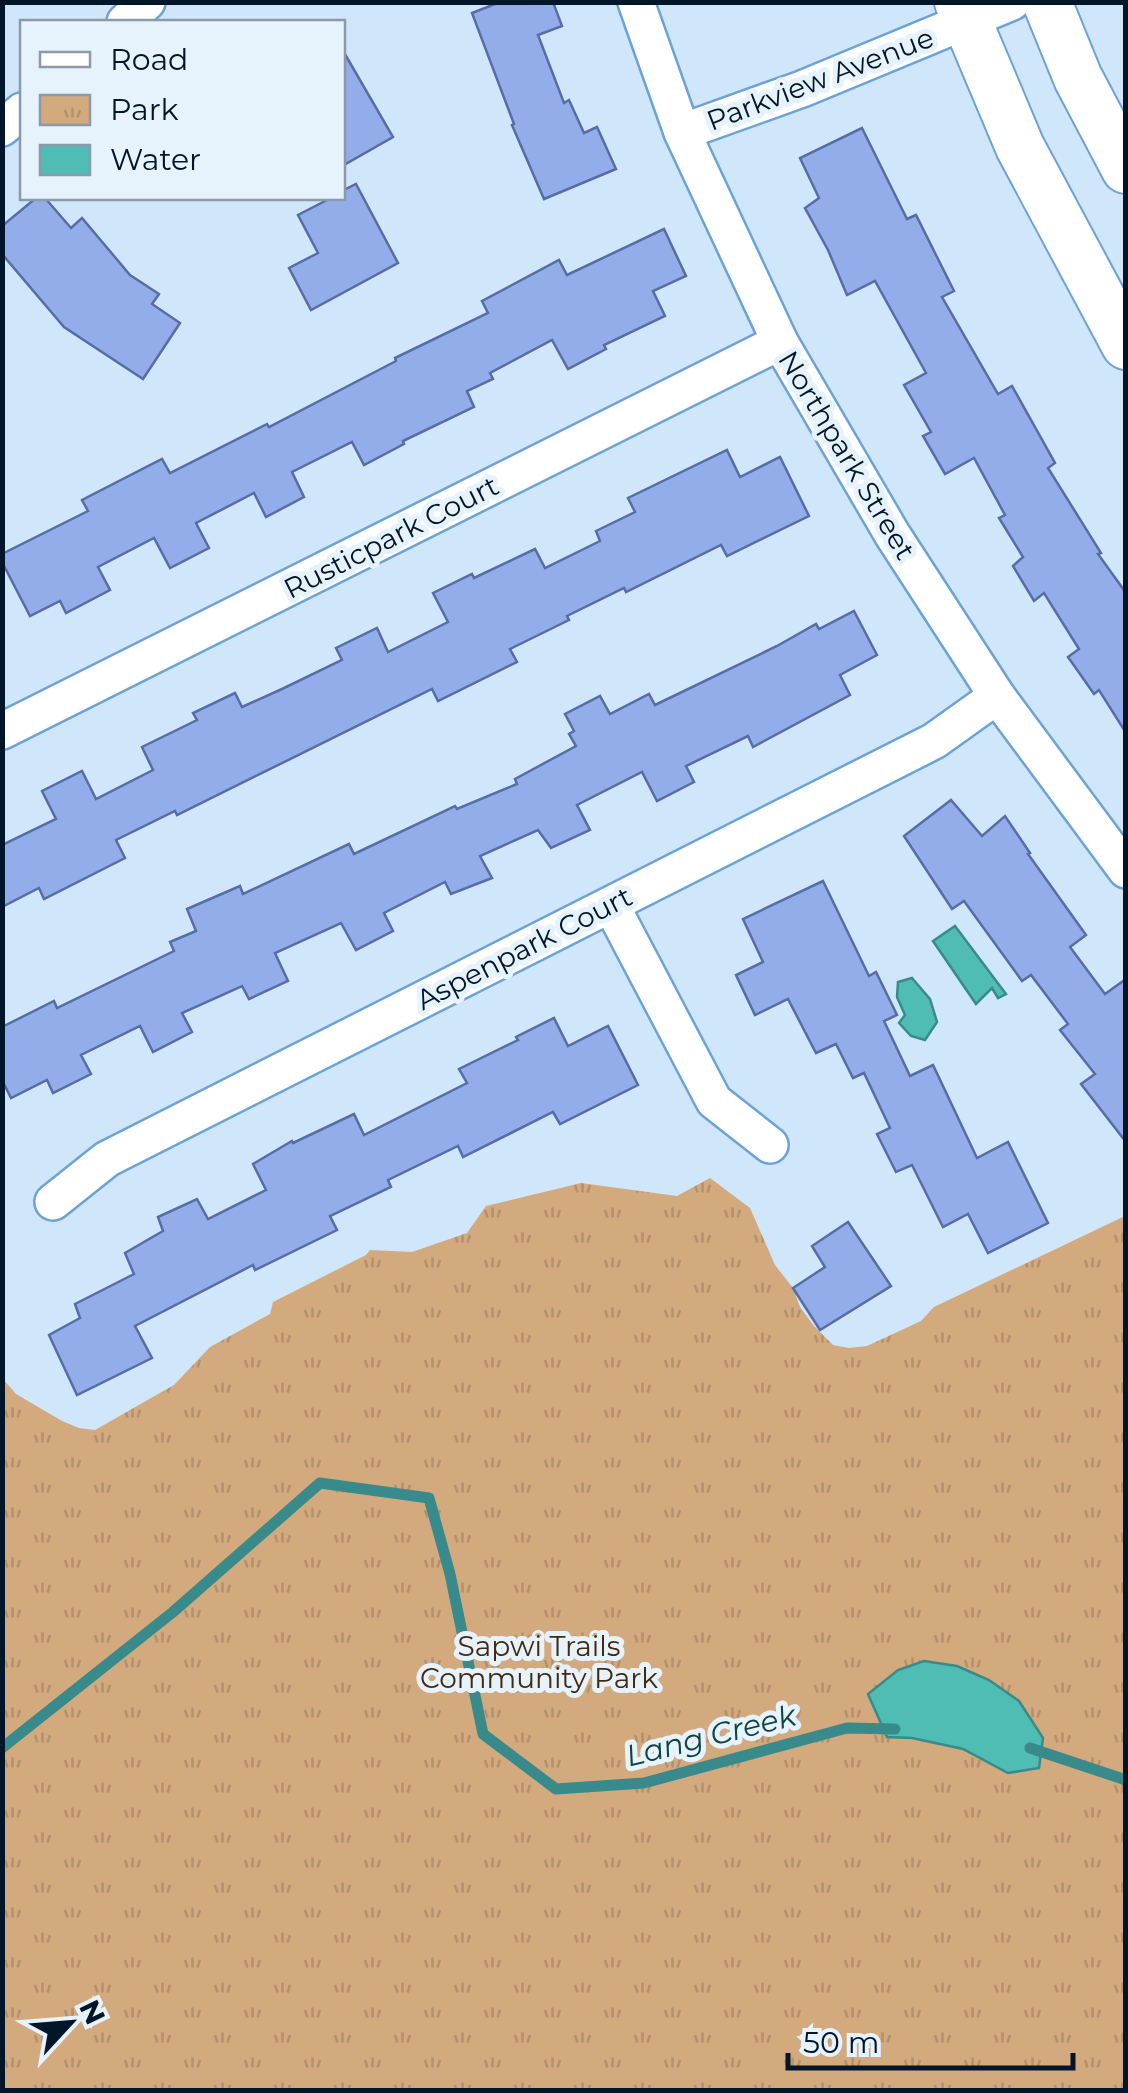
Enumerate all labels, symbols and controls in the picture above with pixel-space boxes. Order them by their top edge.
legend [20,20,345,200]
street label: Parkview Avenue [702,20,938,138]
text: Road [110,41,188,78]
text: Park [110,91,179,128]
text: Water [110,141,201,178]
street label: Northpark Street [771,344,923,566]
street label: Rusticpark Court [278,468,504,606]
street label: Aspenpark Court [410,879,638,1017]
park label: Sapwi Trails Community Park [420,1629,658,1695]
water label: Lang Creek [622,1696,801,1774]
north arrow [20,1973,120,2073]
text: N [72,1994,113,2030]
scale bar [788,2008,1073,2070]
text: 50 m [803,2024,880,2061]

